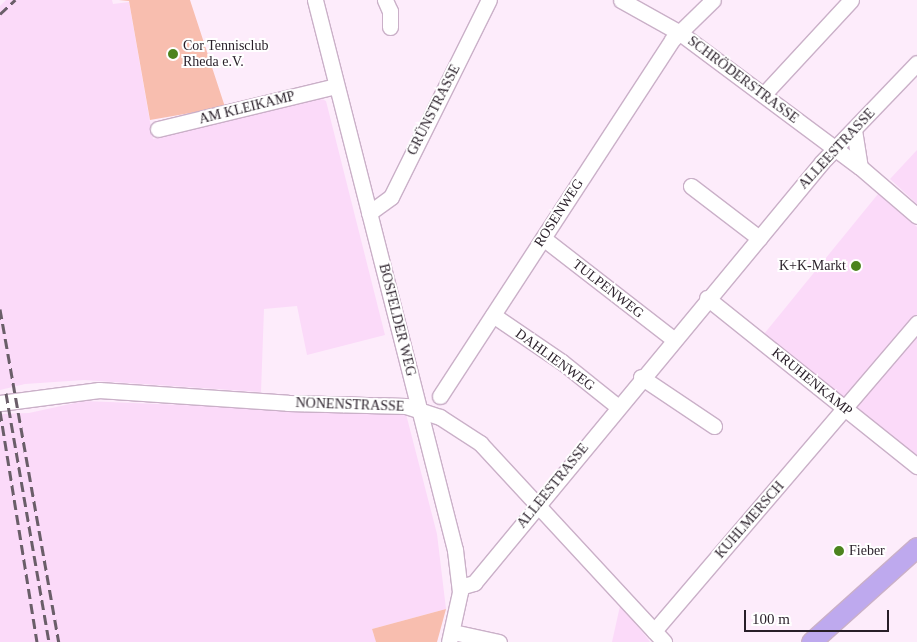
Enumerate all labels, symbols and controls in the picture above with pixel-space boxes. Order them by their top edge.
street label: SCHRÖDERSTRASSE [684,33,802,127]
place label: Cor Tennisclub Rheda e.V. [183,38,269,70]
marker: Cor Tennisclub Rheda e.V. [167,48,179,60]
street label: GRÜNSTRASSE [404,62,464,158]
street label: AM KLEIKAMP [197,88,297,128]
street label: ALLEESTRASSE [795,105,879,193]
street label: ROSENWEG [531,176,587,250]
street label: TULPENWEG [569,256,647,322]
place label: K+K-Markt [779,258,846,274]
marker: K+K-Markt [850,260,862,272]
street label: BOSFELDER WEG [375,262,419,378]
street label: DAHLIENWEG [512,326,598,394]
street label: KRUHENKAMP [768,344,856,420]
street label: NONENSTRASSE [295,395,405,415]
street label: ALLEESTRASSE [514,440,592,532]
street label: KUHLMERSCH [712,478,788,562]
place label: Fieber [849,543,885,559]
marker: Fieber [833,545,845,557]
scale bar [747,600,892,632]
text: 100 m [752,611,790,627]

